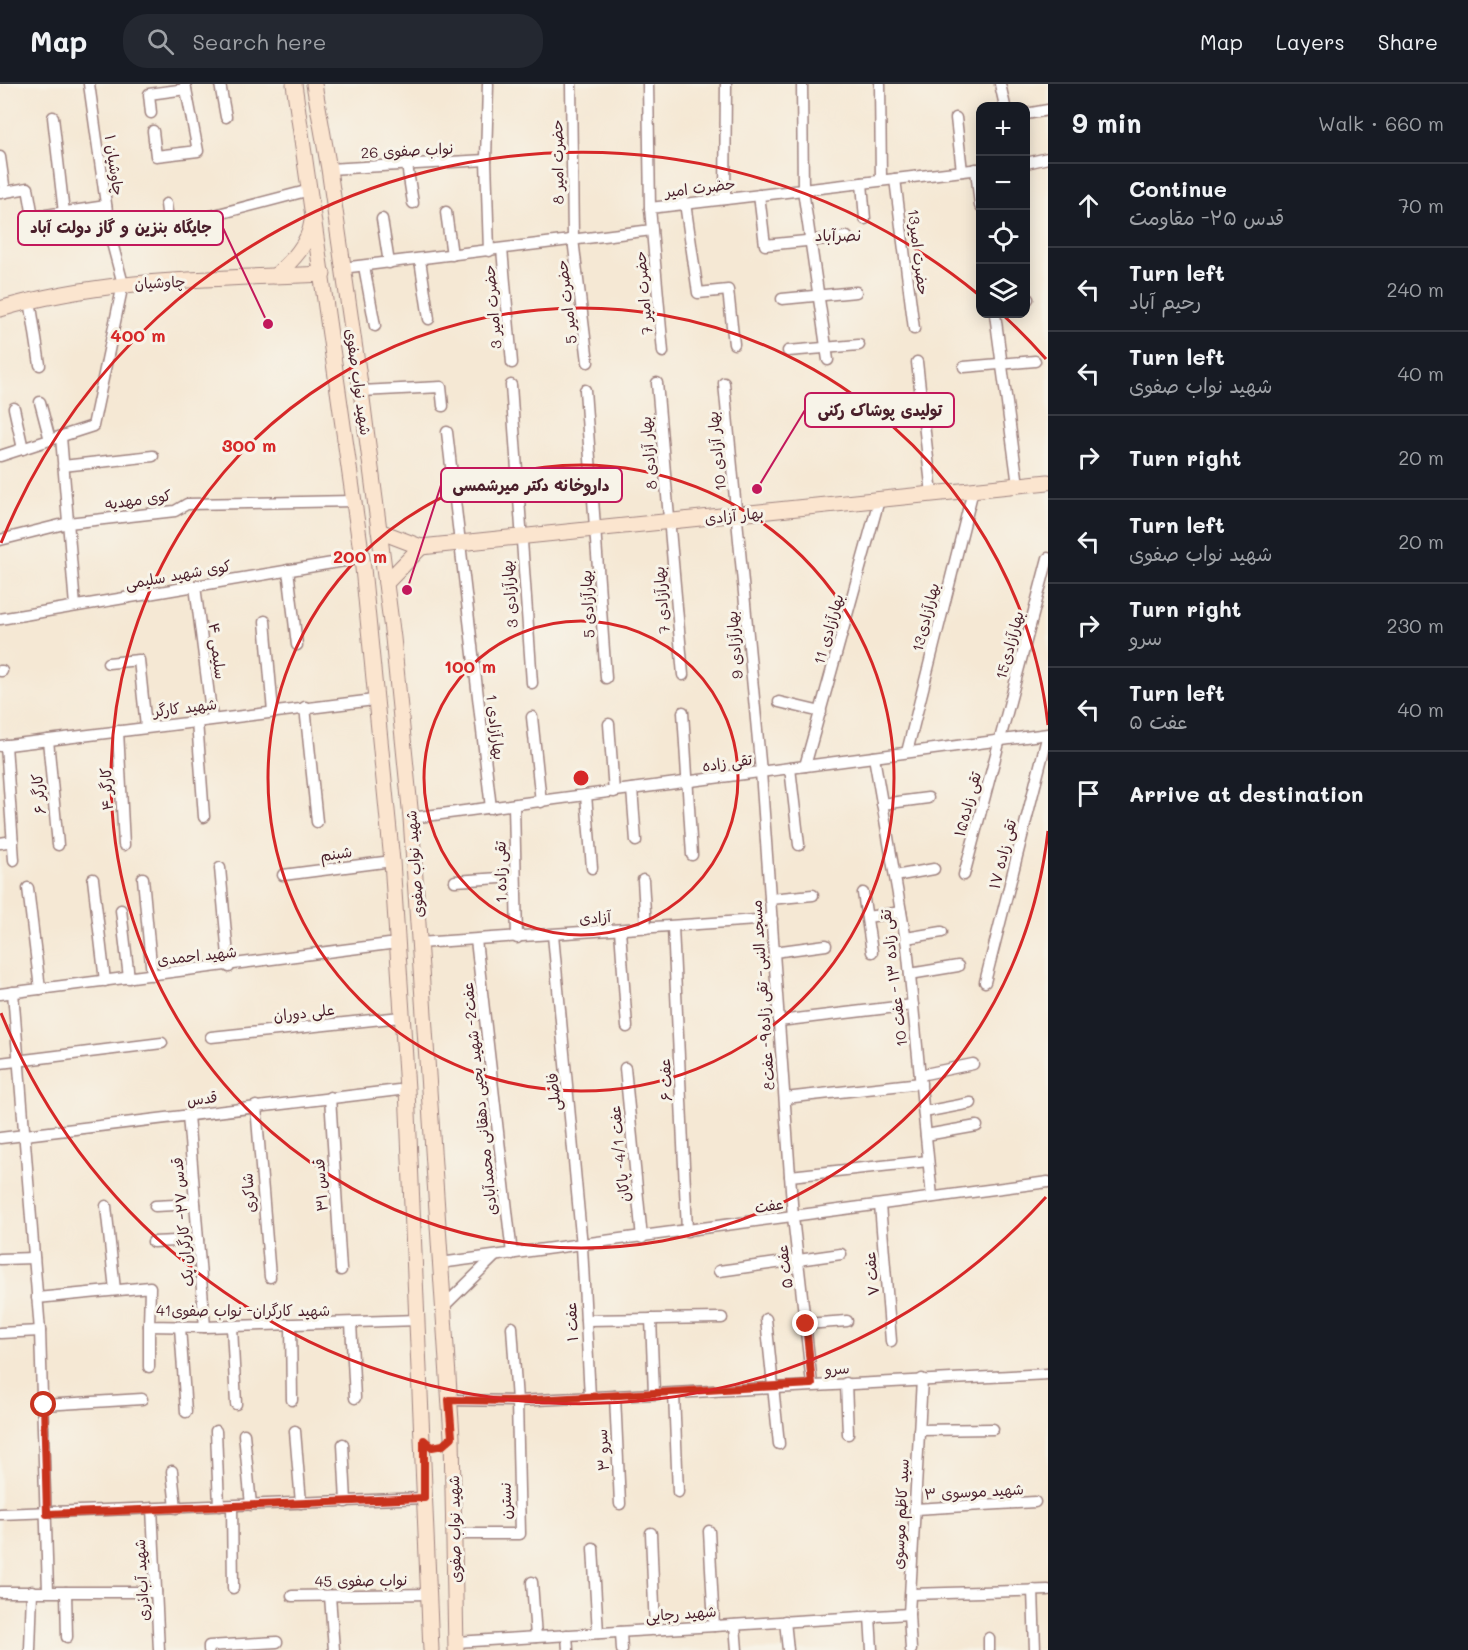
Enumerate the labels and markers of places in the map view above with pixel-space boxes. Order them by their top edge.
callout: جایگاه بنزین و گاز دولت آباد [18,211,223,245]
callout: تولیدی پوشاک رکنی [805,393,954,427]
callout: داروخانه دکتر میرشمسی [441,468,622,502]
centre of rings [571,768,591,788]

